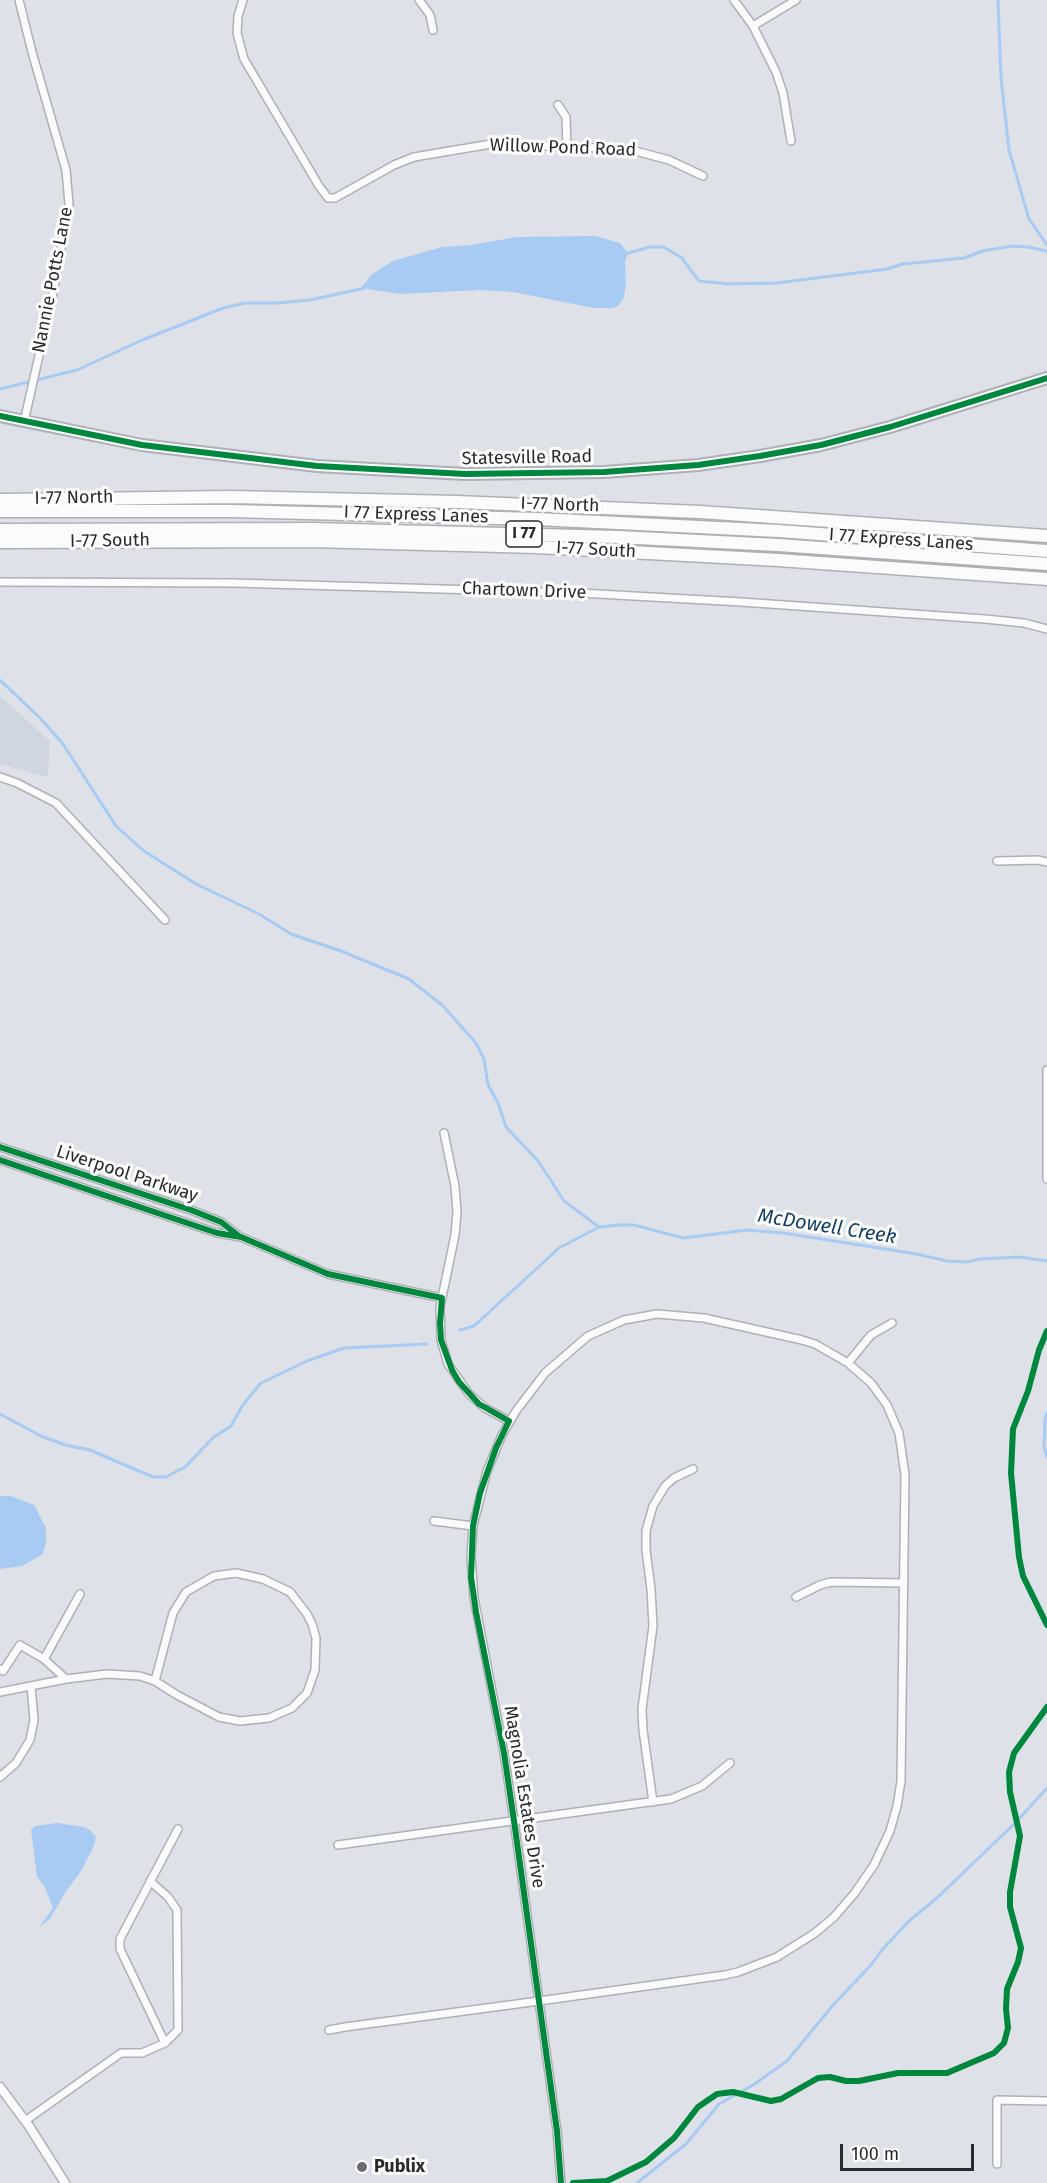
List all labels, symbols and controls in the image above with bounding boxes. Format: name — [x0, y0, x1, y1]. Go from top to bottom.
street label: Willow Pond Road — [489, 135, 637, 161]
street label: Nannie Potts Lane — [28, 205, 78, 355]
street label: Statesville Road — [462, 446, 592, 470]
street label: I-77 North — [34, 487, 114, 509]
street label: I-77 North — [520, 493, 600, 517]
street label: I 77 Express Lanes — [343, 502, 489, 528]
road number: I 77 — [506, 521, 542, 547]
street label: I 77 Express Lanes — [828, 524, 974, 556]
street label: I-77 South — [70, 530, 150, 552]
street label: I-77 South — [555, 537, 637, 563]
street label: Chartown Drive — [461, 578, 587, 604]
street label: Liverpool Parkway — [53, 1141, 201, 1207]
water label: McDowell Creek — [756, 1204, 898, 1250]
street label: Magnolia Estates Drive — [499, 1704, 549, 1890]
scale bar — [843, 2132, 976, 2170]
text: 100 m — [851, 2143, 899, 2165]
place label: Publix — [374, 2156, 425, 2178]
marker: Publix — [355, 2160, 369, 2174]

